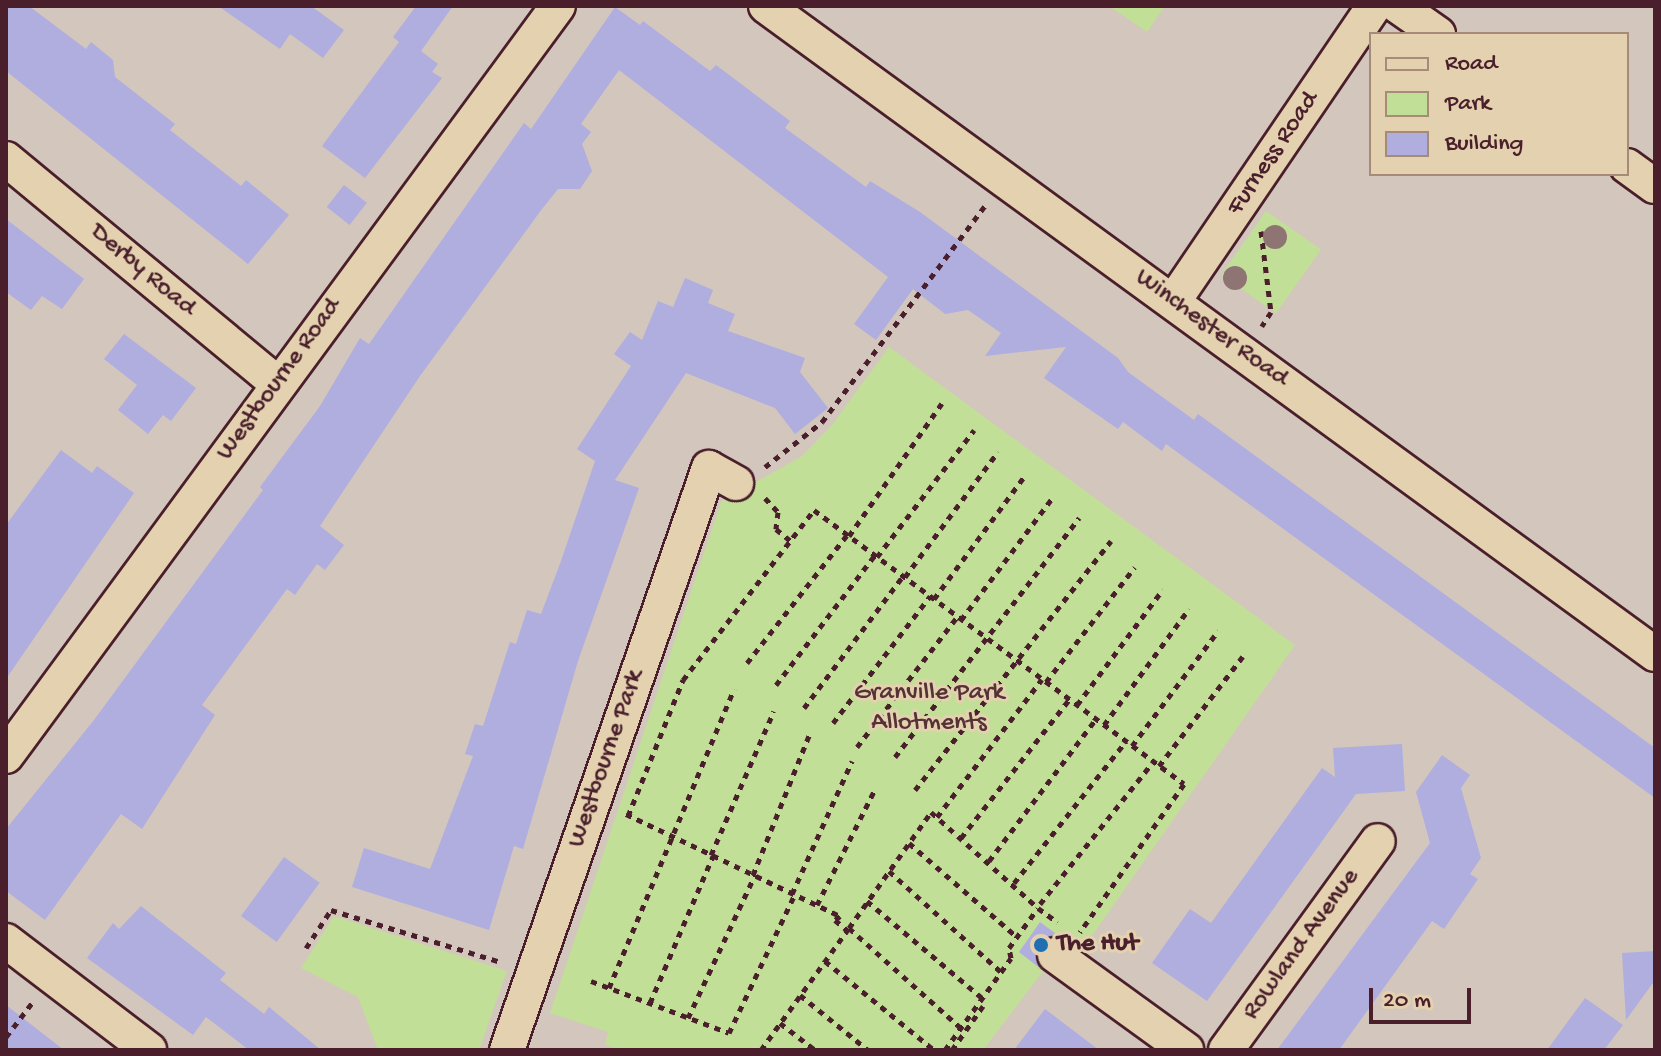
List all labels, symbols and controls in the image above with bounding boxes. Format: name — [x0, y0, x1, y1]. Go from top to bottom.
legend — [1369, 32, 1629, 176]
text: Road — [1445, 50, 1497, 79]
street label: Furness Road — [1221, 86, 1327, 222]
text: Park — [1445, 90, 1491, 119]
text: Building — [1445, 130, 1523, 159]
street label: Derby Road — [83, 218, 201, 324]
street label: Winchester Road — [1128, 263, 1294, 395]
street label: Westbourne Road — [211, 293, 349, 467]
street label: Westbourne Park — [562, 666, 652, 852]
park label: Granville Park Allotments — [854, 678, 1004, 740]
street label: Rowland Avenue — [1237, 863, 1367, 1027]
place label: The Hut — [1057, 929, 1138, 961]
marker: The Hut — [1032, 936, 1050, 954]
scale bar — [1373, 972, 1475, 1022]
text: 20 m — [1383, 987, 1431, 1016]

